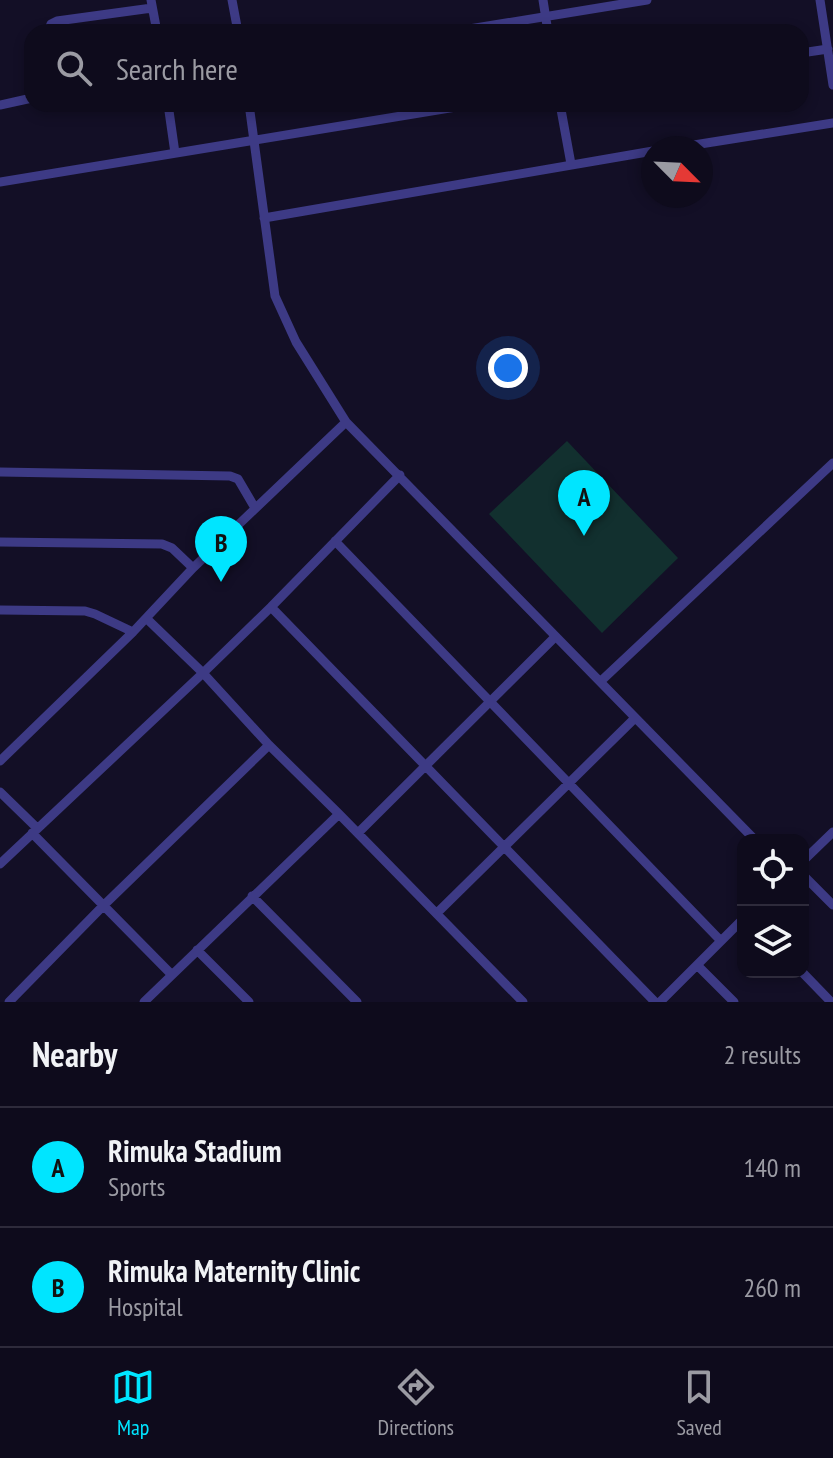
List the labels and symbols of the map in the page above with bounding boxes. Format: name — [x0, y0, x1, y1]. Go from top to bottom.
north arrow — [641, 136, 713, 208]
your location — [488, 348, 528, 388]
pin: A — [558, 470, 610, 536]
pin: B — [195, 516, 247, 582]

